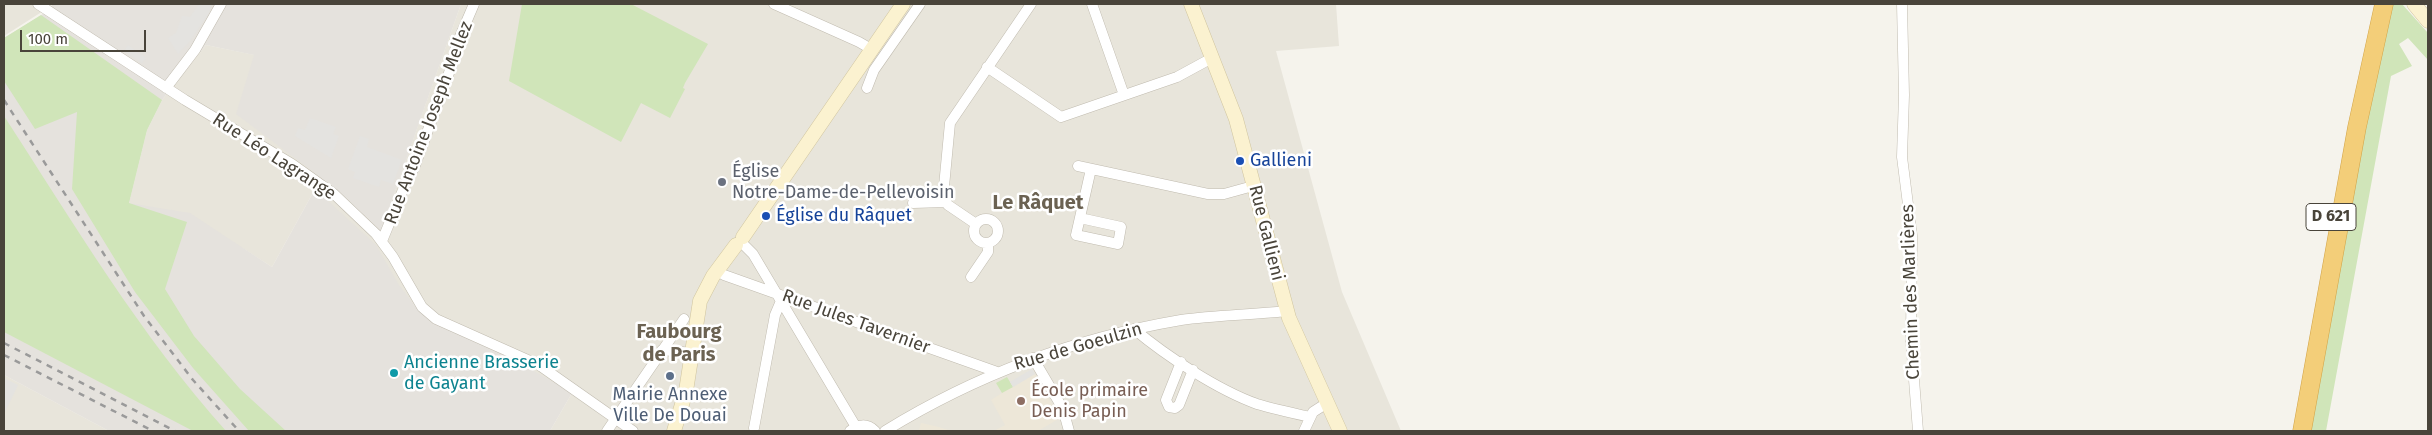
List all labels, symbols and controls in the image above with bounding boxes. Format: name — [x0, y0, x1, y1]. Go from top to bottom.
street label: Rue Antoine Joseph Mellez — [380, 18, 478, 228]
scale bar — [22, 20, 149, 52]
text: 100 m — [28, 30, 68, 48]
street label: Rue Léo Lagrange — [208, 109, 340, 205]
place label: Gallieni — [1250, 150, 1312, 172]
marker: Gallieni — [1234, 155, 1246, 167]
place label: Église Notre-Dame-de-Pellevoisin — [732, 161, 955, 203]
marker: Église Notre-Dame-de-Pellevoisin — [716, 176, 728, 188]
street label: Rue Gallieni — [1244, 183, 1288, 283]
district label: Le Râquet — [993, 191, 1083, 215]
road number: D 621 — [2306, 203, 2356, 230]
street label: Chemin des Marlières — [1897, 204, 1925, 380]
place label: Église du Râquet — [776, 205, 912, 227]
marker: Église du Râquet — [760, 210, 772, 222]
street label: Rue Jules Tavernier — [779, 285, 933, 359]
street label: Rue de Goeulzin — [1011, 318, 1145, 376]
district label: Faubourg de Paris — [637, 320, 721, 367]
place label: Ancienne Brasserie de Gayant — [404, 352, 559, 394]
marker: Ancienne Brasserie de Gayant — [388, 367, 400, 379]
marker: Mairie Annexe Ville De Douai — [664, 370, 676, 382]
place label: École primaire Denis Papin — [1031, 380, 1148, 422]
place label: Mairie Annexe Ville De Douai — [613, 384, 727, 426]
marker: École primaire Denis Papin — [1015, 395, 1027, 407]

